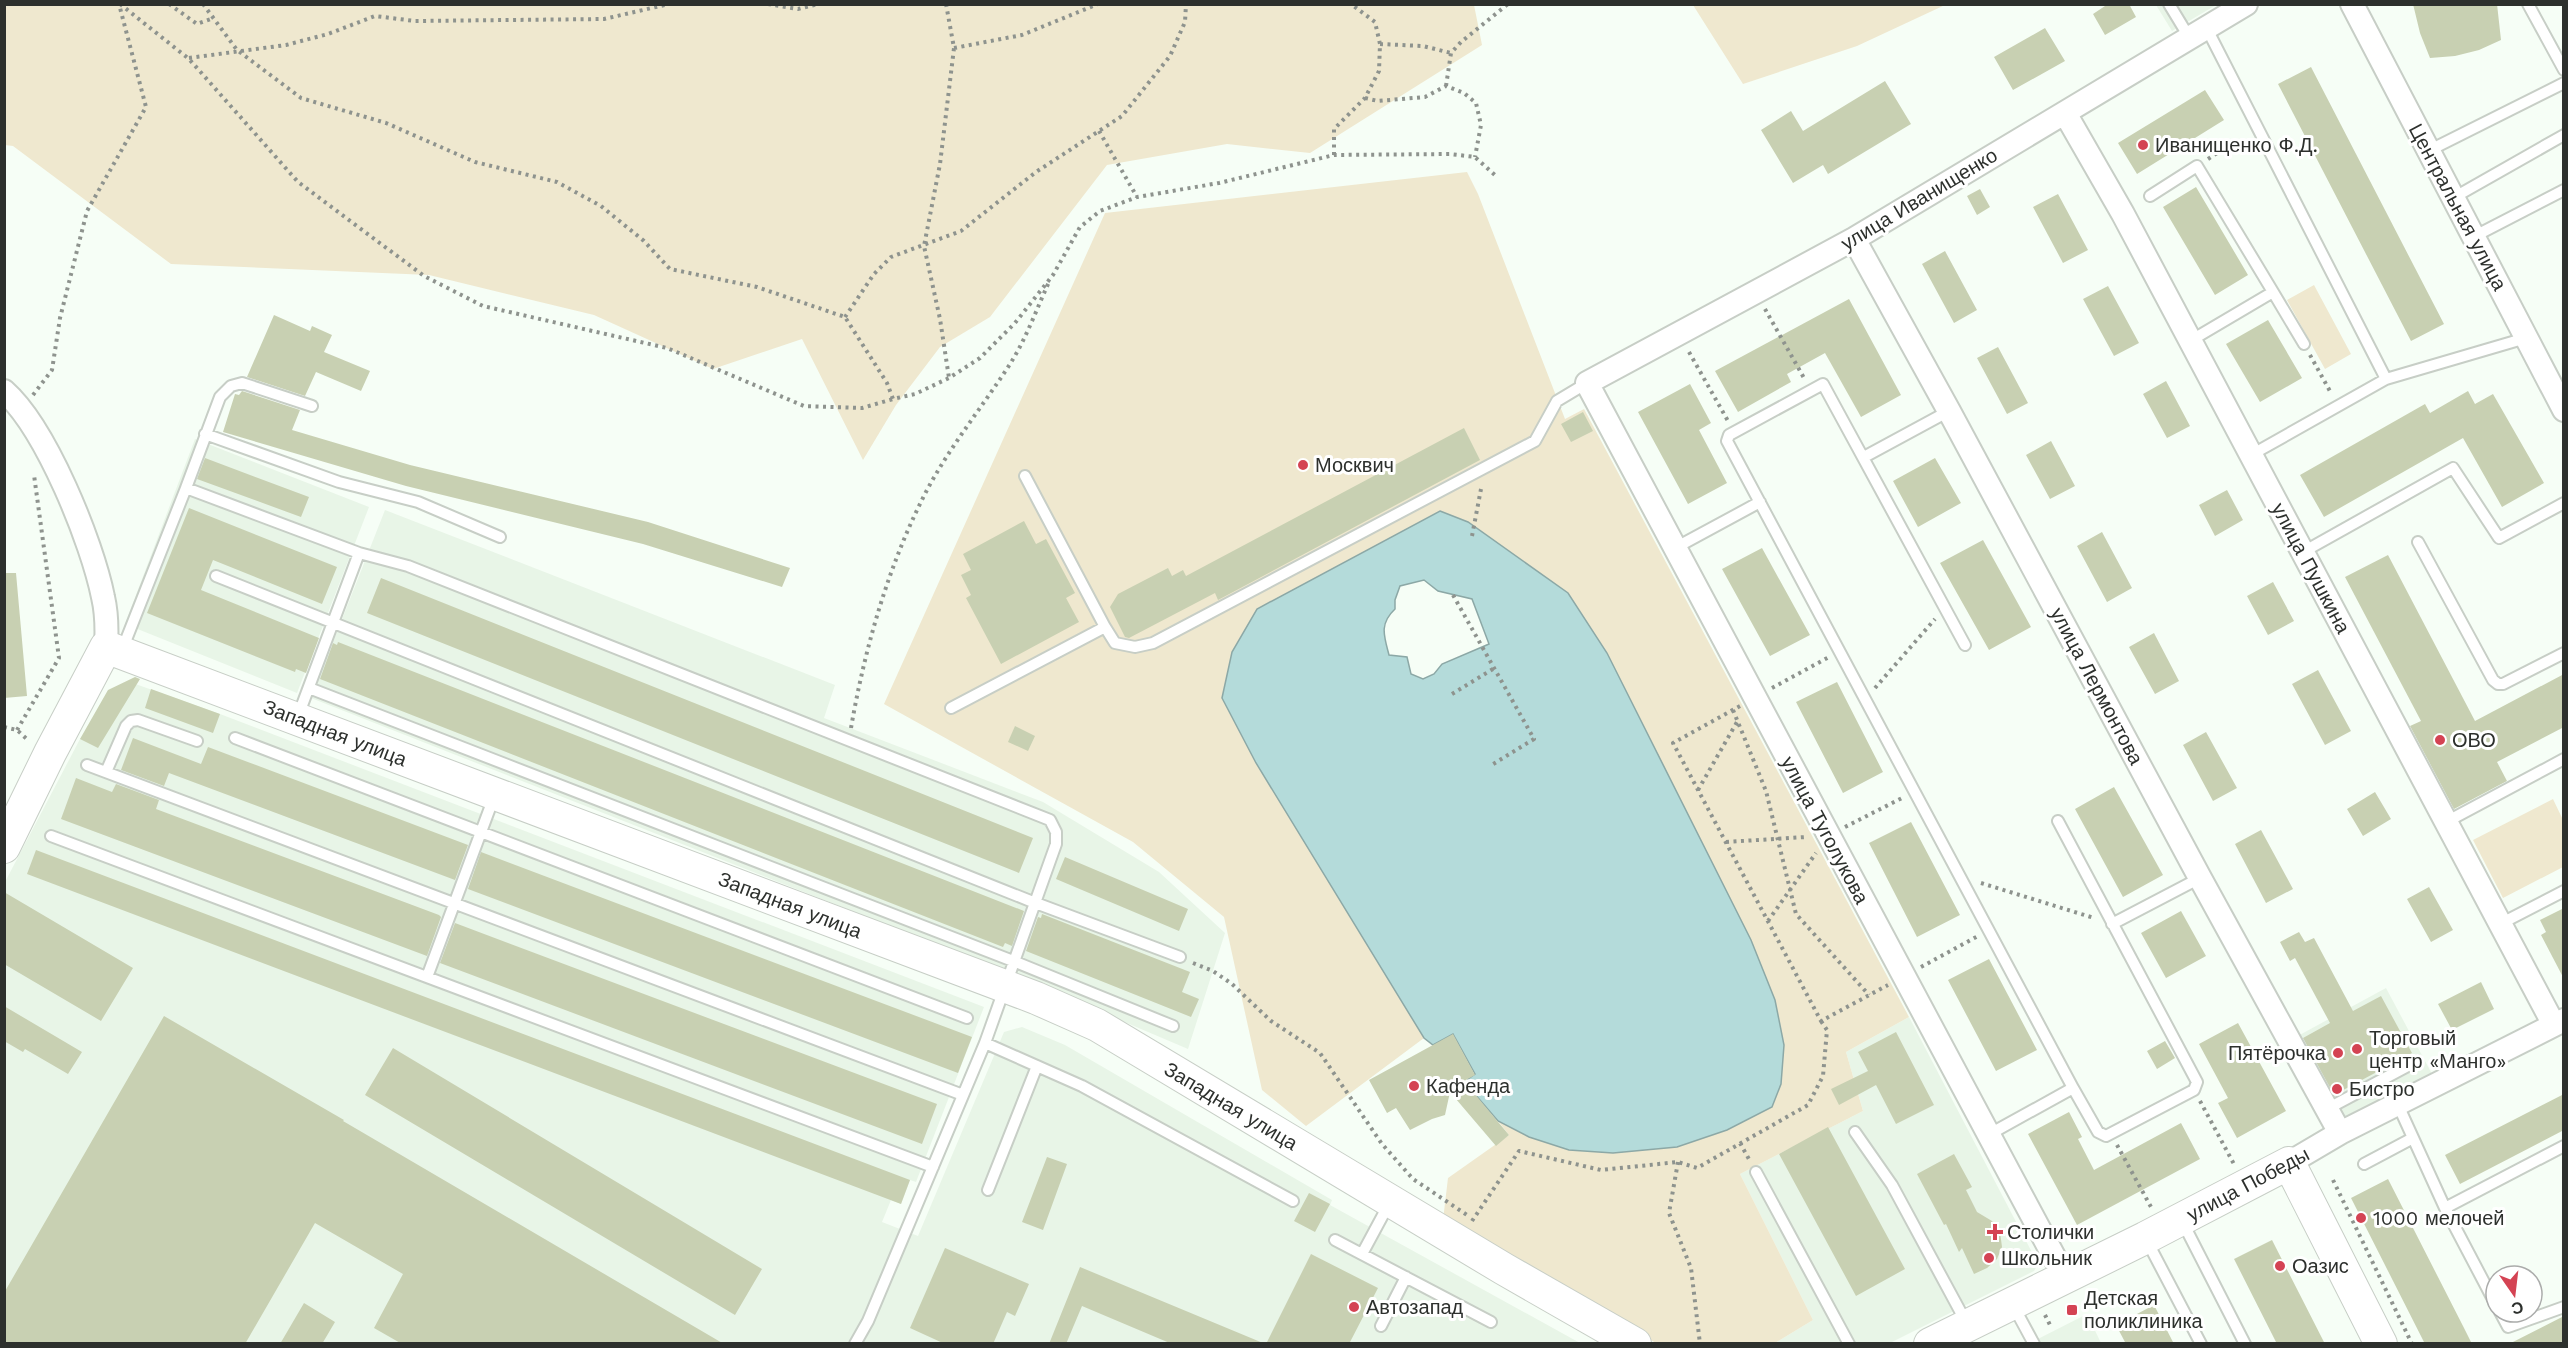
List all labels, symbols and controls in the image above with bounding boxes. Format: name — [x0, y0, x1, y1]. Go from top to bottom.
street label: Центральная улица — [2404, 120, 2512, 295]
place label: Иванищенко Ф.Д. — [2155, 133, 2318, 157]
marker: Иванищенко Ф.Д. — [2136, 138, 2150, 152]
street label: улица Иванищенко — [1836, 143, 2002, 255]
place label: Москвич — [1315, 453, 1394, 477]
marker: Москвич — [1296, 458, 1310, 472]
street label: улица Пушкина — [2267, 499, 2356, 638]
street label: улица Лермонтова — [2045, 603, 2149, 770]
street label: Западная улица — [260, 695, 411, 772]
place label: ОВО — [2452, 728, 2496, 752]
marker: ОВО — [2433, 733, 2447, 747]
street label: улица Туголукова — [1776, 752, 1874, 909]
street label: Западная улица — [715, 867, 866, 944]
place label: Торговый центр «Манго» — [2369, 1026, 2506, 1073]
place label: Пятёрочка — [2228, 1041, 2327, 1065]
marker: Торговый центр «Манго» — [2350, 1042, 2364, 1056]
marker: Пятёрочка — [2331, 1046, 2345, 1060]
street label: Западная улица — [1160, 1057, 1303, 1156]
place label: Кафенда — [1426, 1074, 1511, 1098]
place label: Бистро — [2349, 1077, 2415, 1101]
marker: Кафенда — [1407, 1079, 1421, 1093]
marker: Бистро — [2330, 1082, 2344, 1096]
street label: улица Победы — [2183, 1142, 2313, 1226]
place label: 1000 мелочей — [2373, 1206, 2504, 1230]
marker: 1000 мелочей — [2354, 1211, 2368, 1225]
place label: Столички — [2007, 1220, 2094, 1244]
marker: Столички — [1988, 1225, 2002, 1239]
place label: Школьник — [2001, 1246, 2092, 1270]
marker: Школьник — [1982, 1251, 1996, 1265]
place label: Оазис — [2292, 1254, 2349, 1278]
marker: Оазис — [2273, 1259, 2287, 1273]
north arrow — [2484, 1264, 2544, 1324]
place label: Детская поликлиника — [2084, 1286, 2204, 1333]
place label: Автозапад — [1366, 1295, 1464, 1319]
text: С — [2509, 1297, 2525, 1319]
marker: Автозапад — [1347, 1300, 1361, 1314]
marker: Детская поликлиника — [2065, 1303, 2079, 1317]

